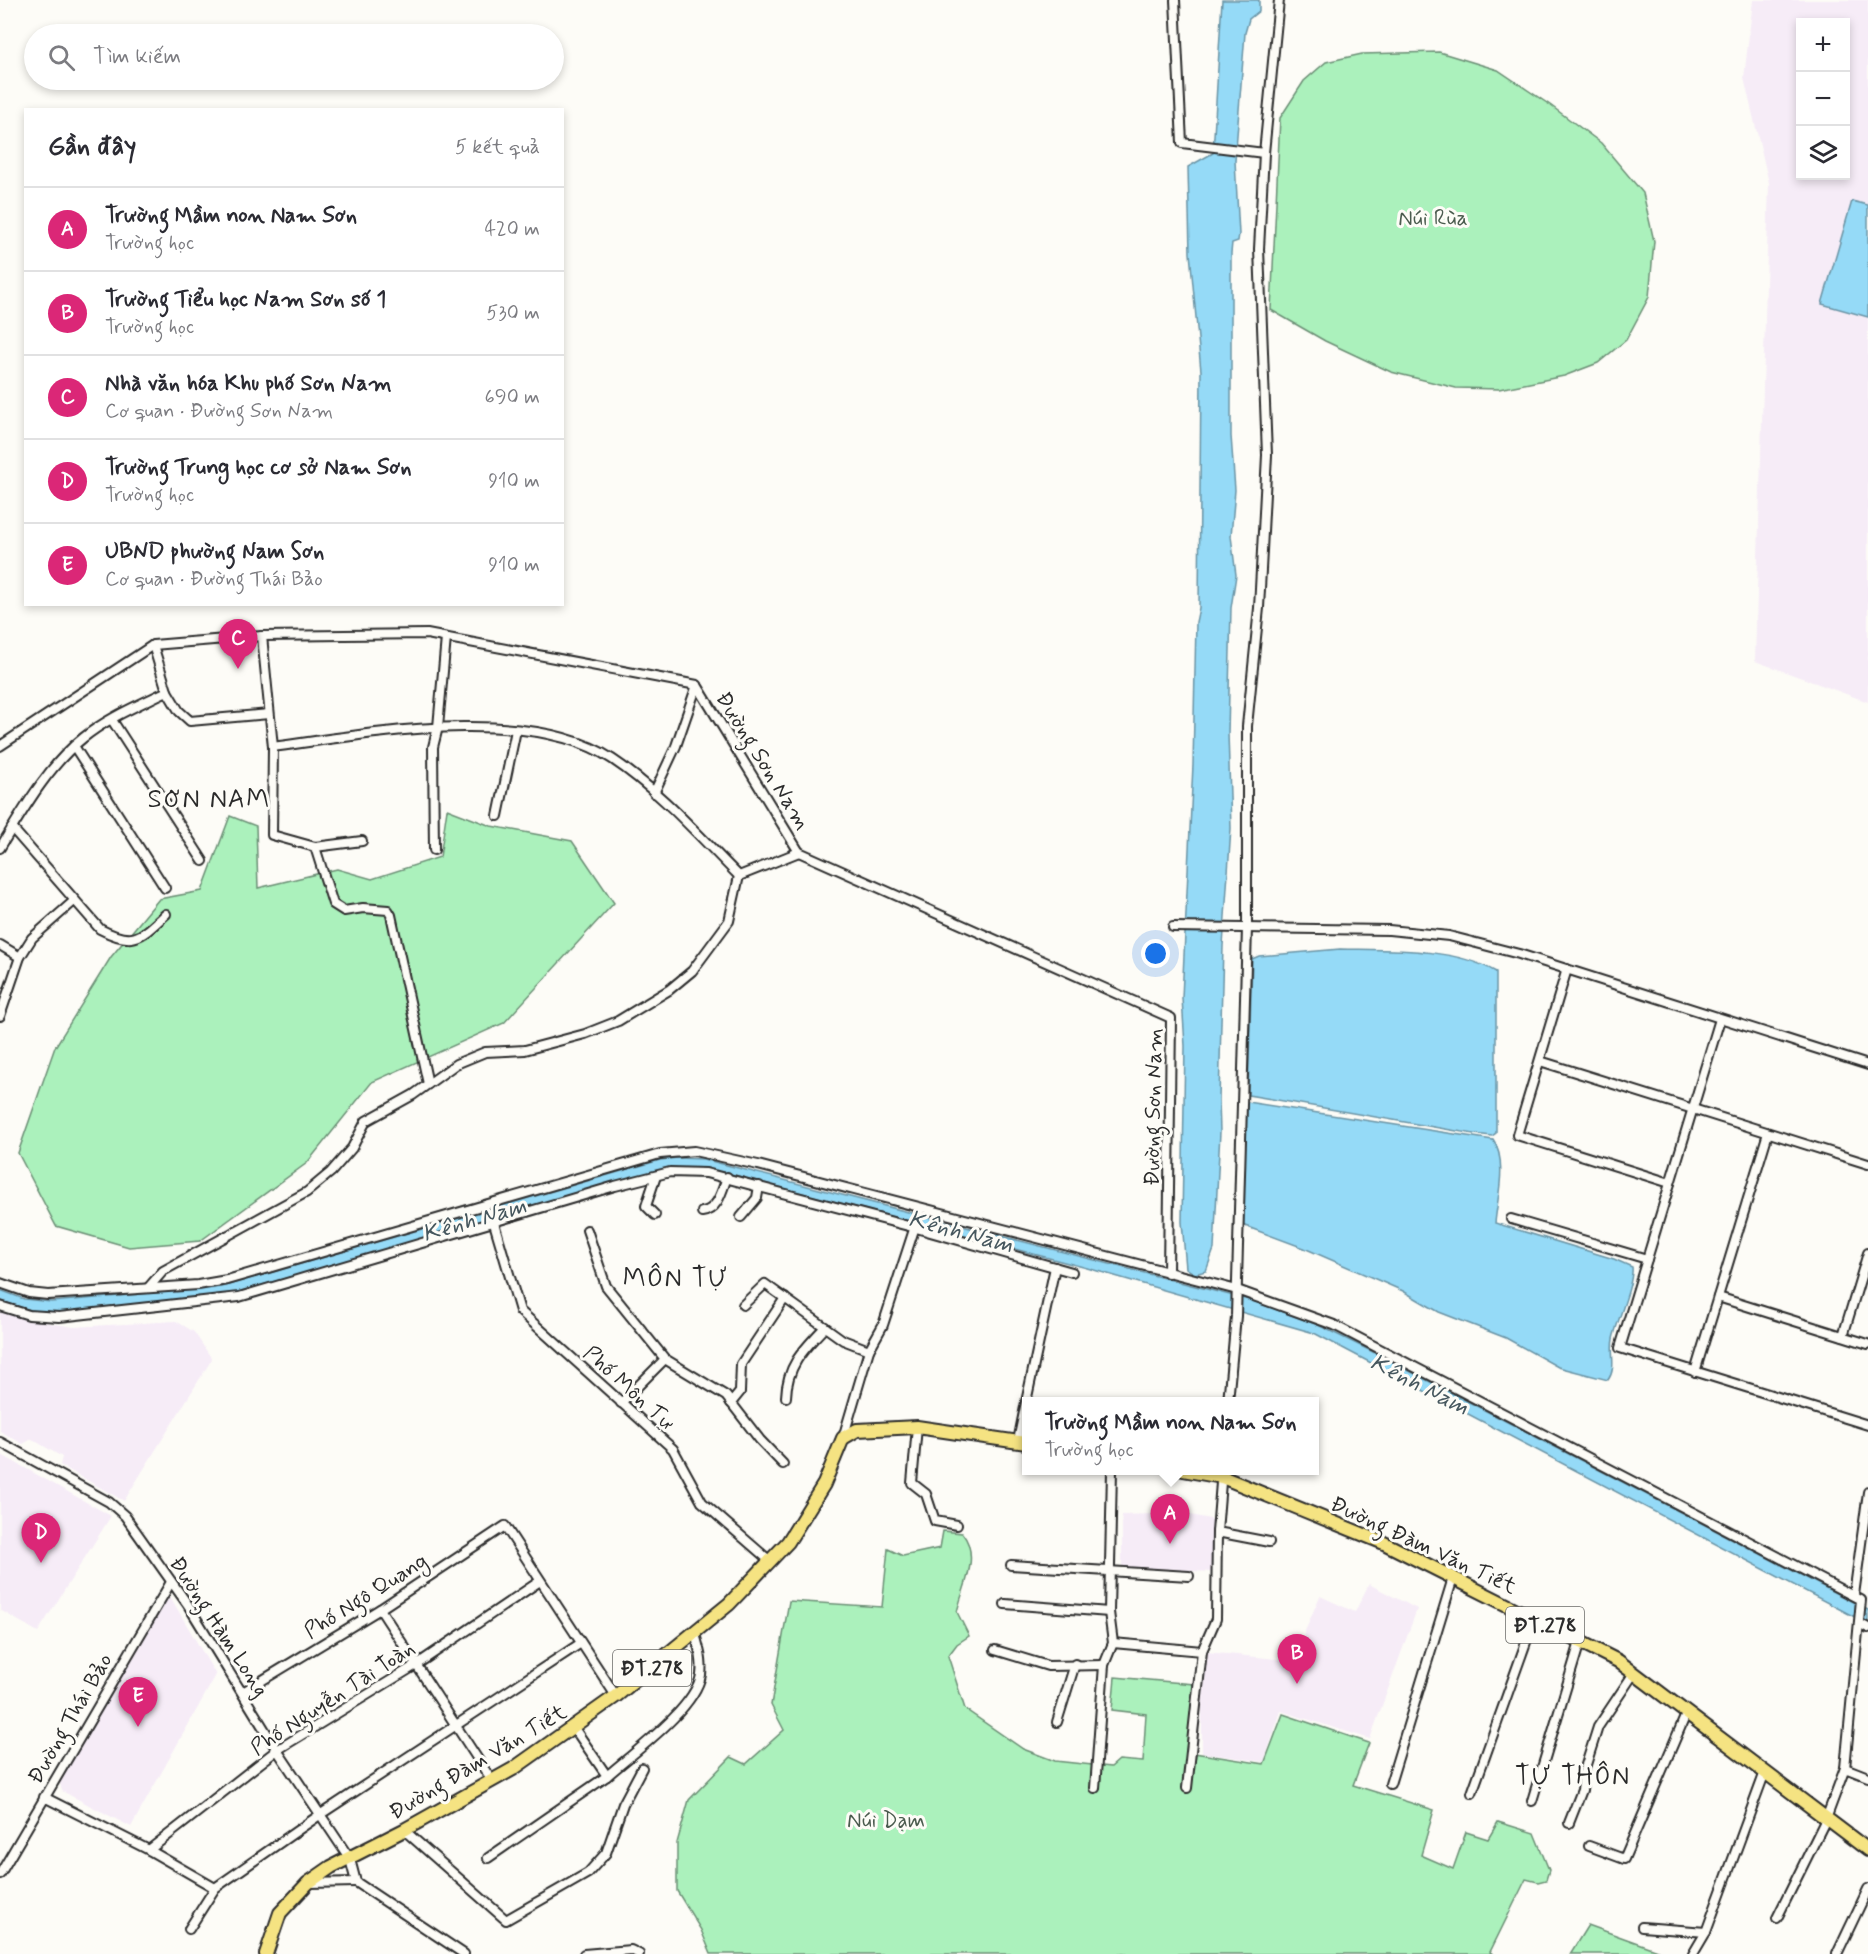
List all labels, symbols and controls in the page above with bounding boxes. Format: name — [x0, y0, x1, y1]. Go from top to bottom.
map controls — [1796, 18, 1850, 180]
button: + — [1796, 18, 1850, 72]
search box — [24, 24, 564, 90]
icon: search — [45, 41, 78, 74]
text: Tìm kiếm — [93, 43, 181, 71]
button: − — [1796, 72, 1850, 126]
button: layers — [1796, 126, 1850, 180]
text: Gần đây — [48, 130, 136, 164]
text: 5 kết quả — [455, 134, 540, 161]
text: Trường Mầm non Nam Sơn — [105, 202, 357, 230]
park label: Núi Rùa — [1398, 205, 1468, 233]
text: A — [61, 216, 74, 243]
text: 420 m — [484, 216, 540, 243]
text: Trường học — [105, 230, 194, 257]
text: Trường Tiểu học Nam Sơn số 1 — [105, 286, 386, 314]
text: B — [61, 300, 74, 327]
text: 530 m — [486, 300, 540, 327]
text: Trường học — [105, 314, 194, 341]
text: Nhà văn hóa Khu phố Sơn Nam — [105, 370, 392, 398]
text: C — [60, 384, 75, 411]
text: 690 m — [485, 384, 540, 411]
text: Cơ quan · Đường Sơn Nam — [105, 398, 333, 425]
text: Trường Trung học cơ sở Nam Sơn — [105, 454, 412, 482]
text: D — [61, 468, 74, 495]
text: 910 m — [488, 468, 540, 495]
text: Trường học — [105, 482, 194, 509]
text: UBND phường Nam Sơn — [105, 538, 324, 566]
text: E — [62, 552, 73, 579]
text: 910 m — [488, 552, 540, 579]
text: Cơ quan · Đường Thái Bảo — [105, 566, 323, 593]
pin: C — [218, 620, 258, 669]
street label: Đường Sơn Nam — [706, 687, 816, 837]
district label: SƠN NAM — [147, 783, 271, 817]
your location — [1141, 939, 1170, 968]
street label: Đường Sơn Nam — [1139, 1028, 1172, 1186]
water label: Kênh Nam — [419, 1191, 530, 1250]
water label: Kênh Nam — [905, 1204, 1016, 1261]
district label: MÔN TỰ — [623, 1262, 729, 1296]
street label: Phố Môn Tự — [577, 1340, 681, 1437]
water label: Kênh Nam — [1365, 1347, 1474, 1423]
popup — [1022, 1397, 1319, 1475]
text: Trường Mầm non Nam Sơn — [1044, 1409, 1297, 1437]
text: Trường học — [1044, 1437, 1134, 1464]
street label: Đường Đàm Văn Tiết — [1324, 1490, 1521, 1604]
pin: A — [1150, 1494, 1190, 1544]
pin: D — [22, 1514, 60, 1563]
street label: Phố Ngô Quang — [299, 1548, 435, 1648]
street label: Đường Hàm Long — [160, 1551, 274, 1704]
road number: ĐT.278 — [1506, 1607, 1584, 1643]
pin: B — [1278, 1634, 1316, 1684]
street label: Phố Nguyễn Tài Toàn — [246, 1635, 422, 1765]
street label: Đường Thái Bảo — [22, 1649, 122, 1791]
road number: ĐT.278 — [613, 1650, 691, 1686]
pin: E — [118, 1678, 158, 1727]
street label: Đường Đàm Văn Tiết — [384, 1699, 573, 1829]
district label: TỰ THÔN — [1515, 1760, 1631, 1794]
park label: Núi Dạm — [847, 1807, 925, 1835]

